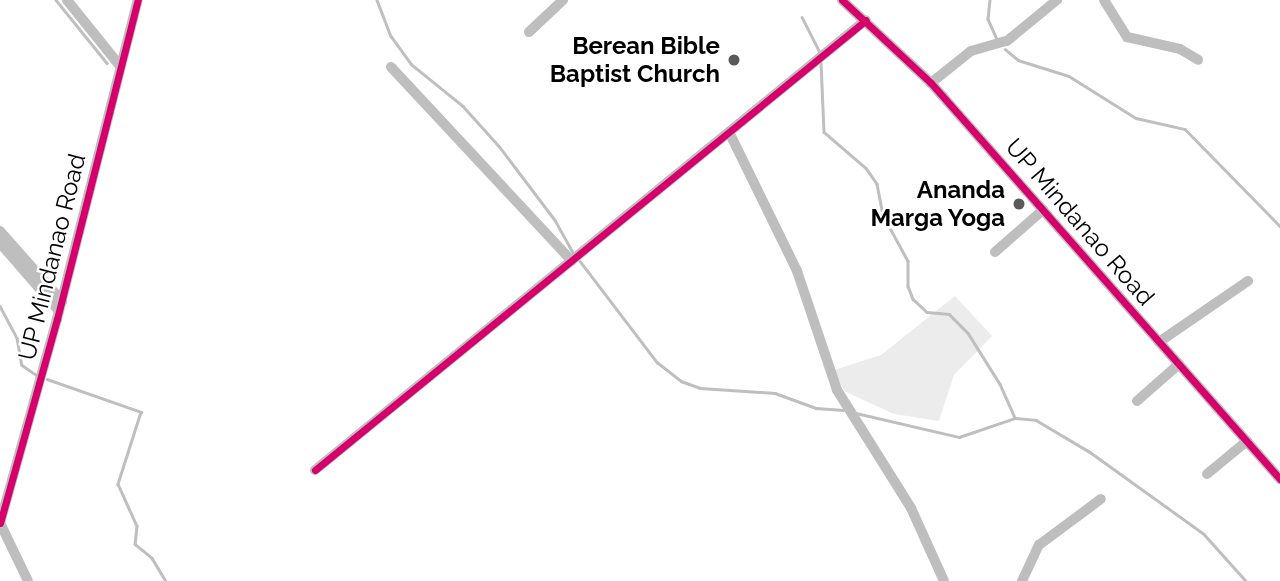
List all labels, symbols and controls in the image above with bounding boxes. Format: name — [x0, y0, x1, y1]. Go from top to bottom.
place label: Berean Bible Baptist Church — [550, 32, 720, 88]
marker: Berean Bible Baptist Church — [726, 52, 742, 68]
street label: UP Mindanao Road — [999, 132, 1161, 312]
street label: UP Mindanao Road — [12, 150, 92, 364]
place label: Ananda Marga Yoga — [870, 176, 1005, 232]
marker: Ananda Marga Yoga — [1011, 196, 1027, 212]

